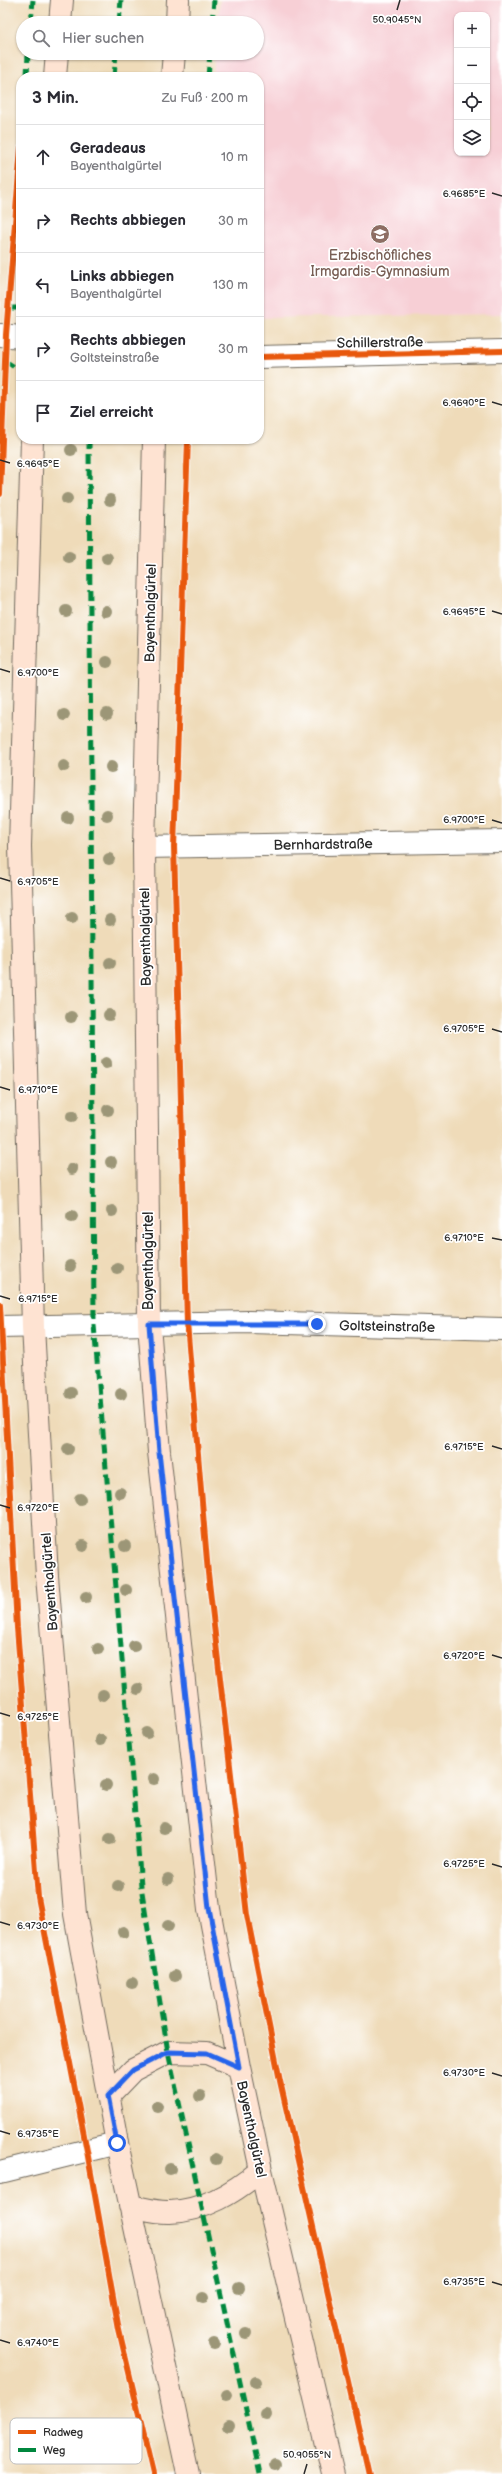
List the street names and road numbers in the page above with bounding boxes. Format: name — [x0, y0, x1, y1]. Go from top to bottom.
street label: Schillerstraße — [337, 333, 423, 352]
street label: Bayenthalgürtel — [141, 564, 160, 662]
street label: Bernhardstraße — [273, 835, 373, 854]
street label: Bayenthalgürtel — [136, 888, 155, 986]
street label: Bayenthalgürtel — [140, 1212, 157, 1310]
street label: Goltsteinstraße — [339, 1317, 435, 1336]
street label: Bayenthalgürtel — [38, 1532, 61, 1632]
street label: Bayenthalgürtel — [233, 2079, 270, 2179]

